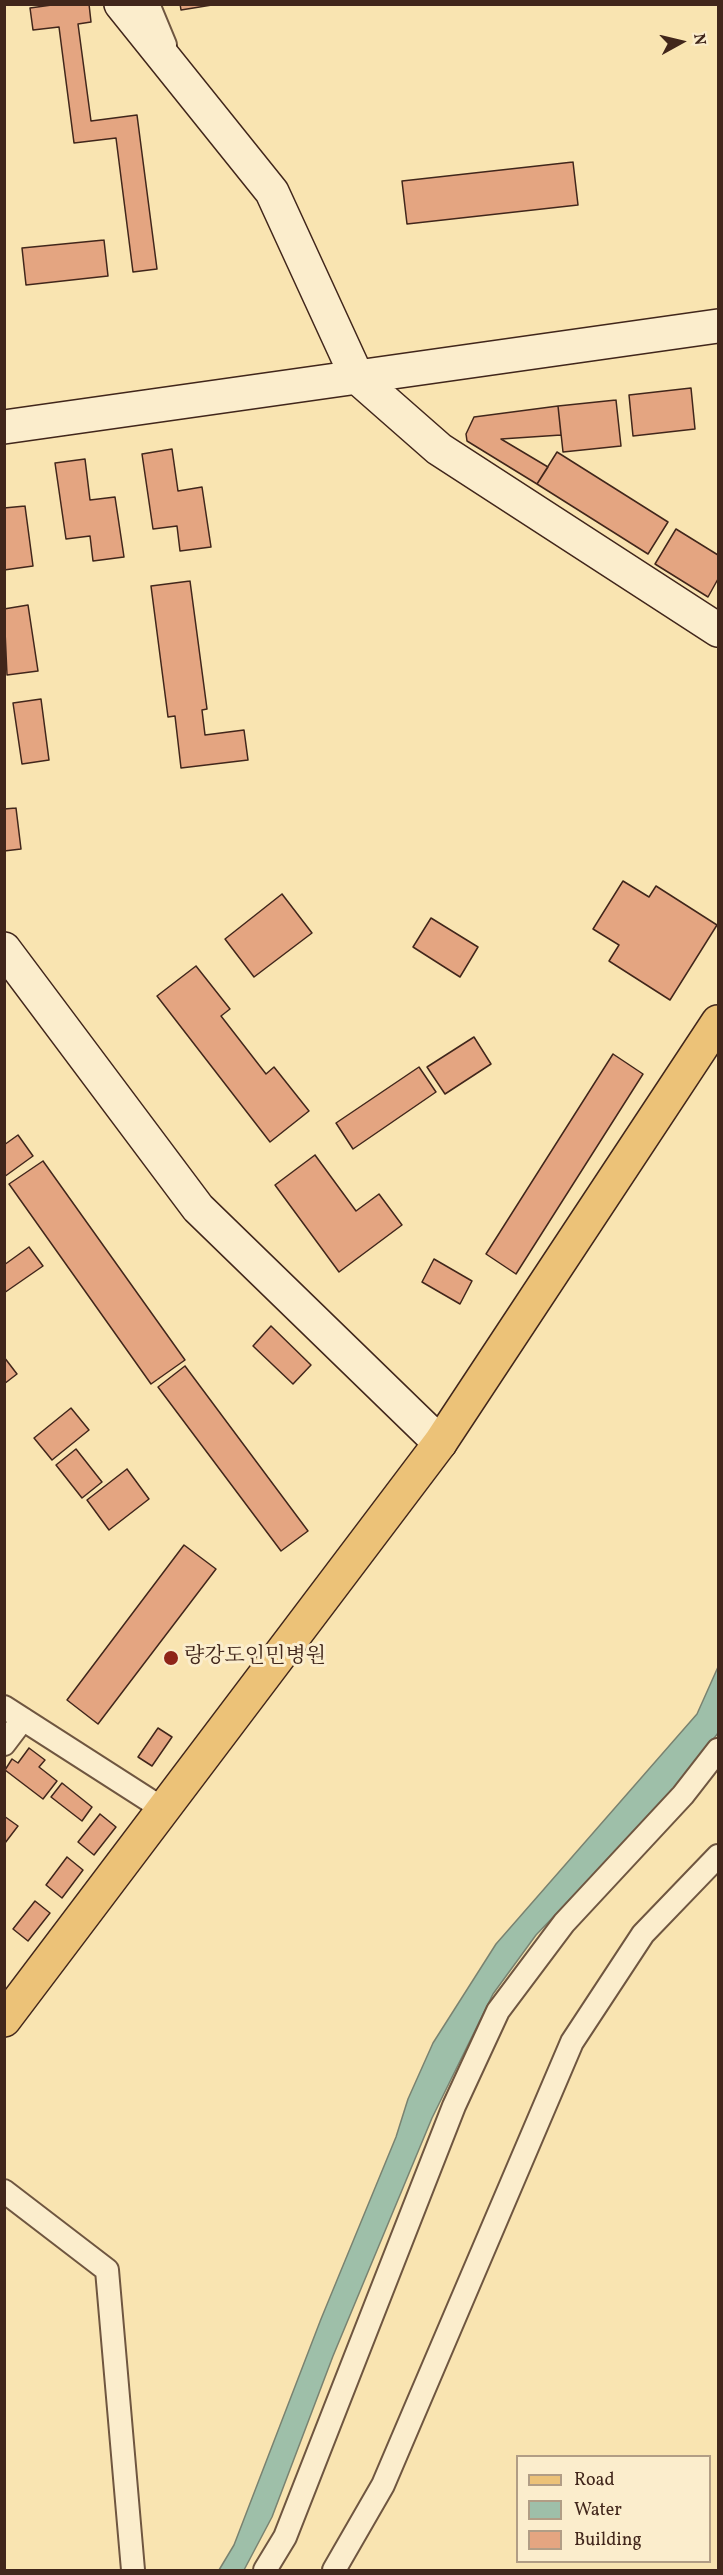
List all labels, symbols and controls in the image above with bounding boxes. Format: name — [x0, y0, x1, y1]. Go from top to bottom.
north arrow — [651, 12, 711, 72]
text: N — [687, 32, 711, 47]
place label: 량강도인민병원 — [184, 1645, 326, 1671]
marker: 량강도인민병원 — [162, 1649, 180, 1667]
legend — [516, 2455, 711, 2563]
text: Road — [574, 2468, 615, 2493]
text: Water — [574, 2498, 622, 2523]
text: Building — [574, 2528, 642, 2553]

